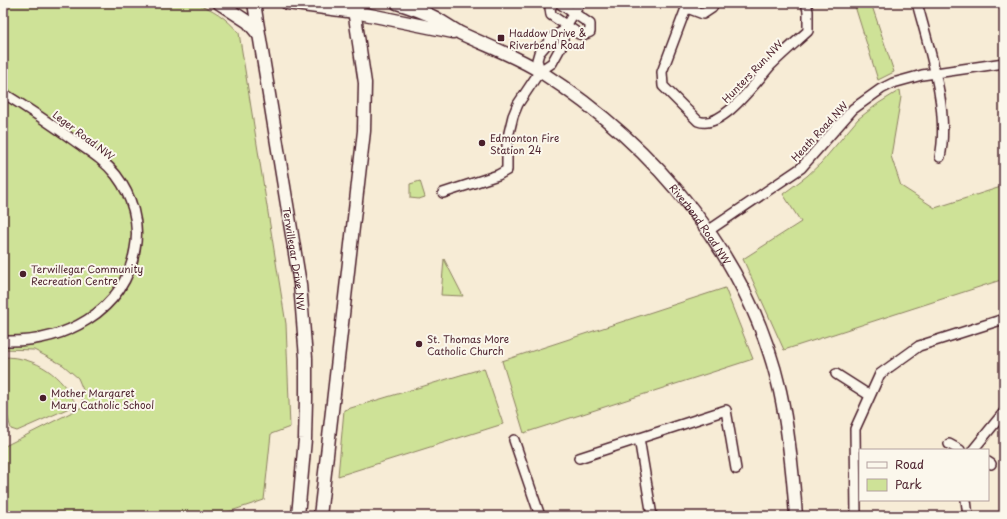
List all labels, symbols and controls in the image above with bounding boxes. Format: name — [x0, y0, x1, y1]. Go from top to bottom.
place label: Haddow Drive & Riverbend Road — [509, 25, 587, 52]
marker: Haddow Drive & Riverbend Road — [496, 33, 506, 43]
street label: Hunters Run NW — [718, 36, 786, 106]
street label: Heath Road NW — [787, 97, 851, 164]
street label: Leger Road NW — [50, 107, 118, 163]
place label: Edmonton Fire Station 24 — [490, 130, 559, 157]
marker: Edmonton Fire Station 24 — [477, 138, 487, 148]
street label: Riverbend Road NW — [666, 180, 736, 268]
street label: Terwillegar Drive NW — [280, 206, 310, 312]
place label: Terwillegar Community Recreation Centre — [31, 261, 143, 288]
marker: Terwillegar Community Recreation Centre — [18, 269, 28, 279]
place label: St. Thomas More Catholic Church — [427, 331, 509, 358]
marker: St. Thomas More Catholic Church — [414, 339, 424, 349]
place label: Mother Margaret Mary Catholic School — [51, 385, 154, 412]
marker: Mother Margaret Mary Catholic School — [38, 393, 48, 403]
legend — [859, 449, 989, 501]
text: Road — [895, 455, 924, 473]
text: Park — [895, 475, 922, 493]

